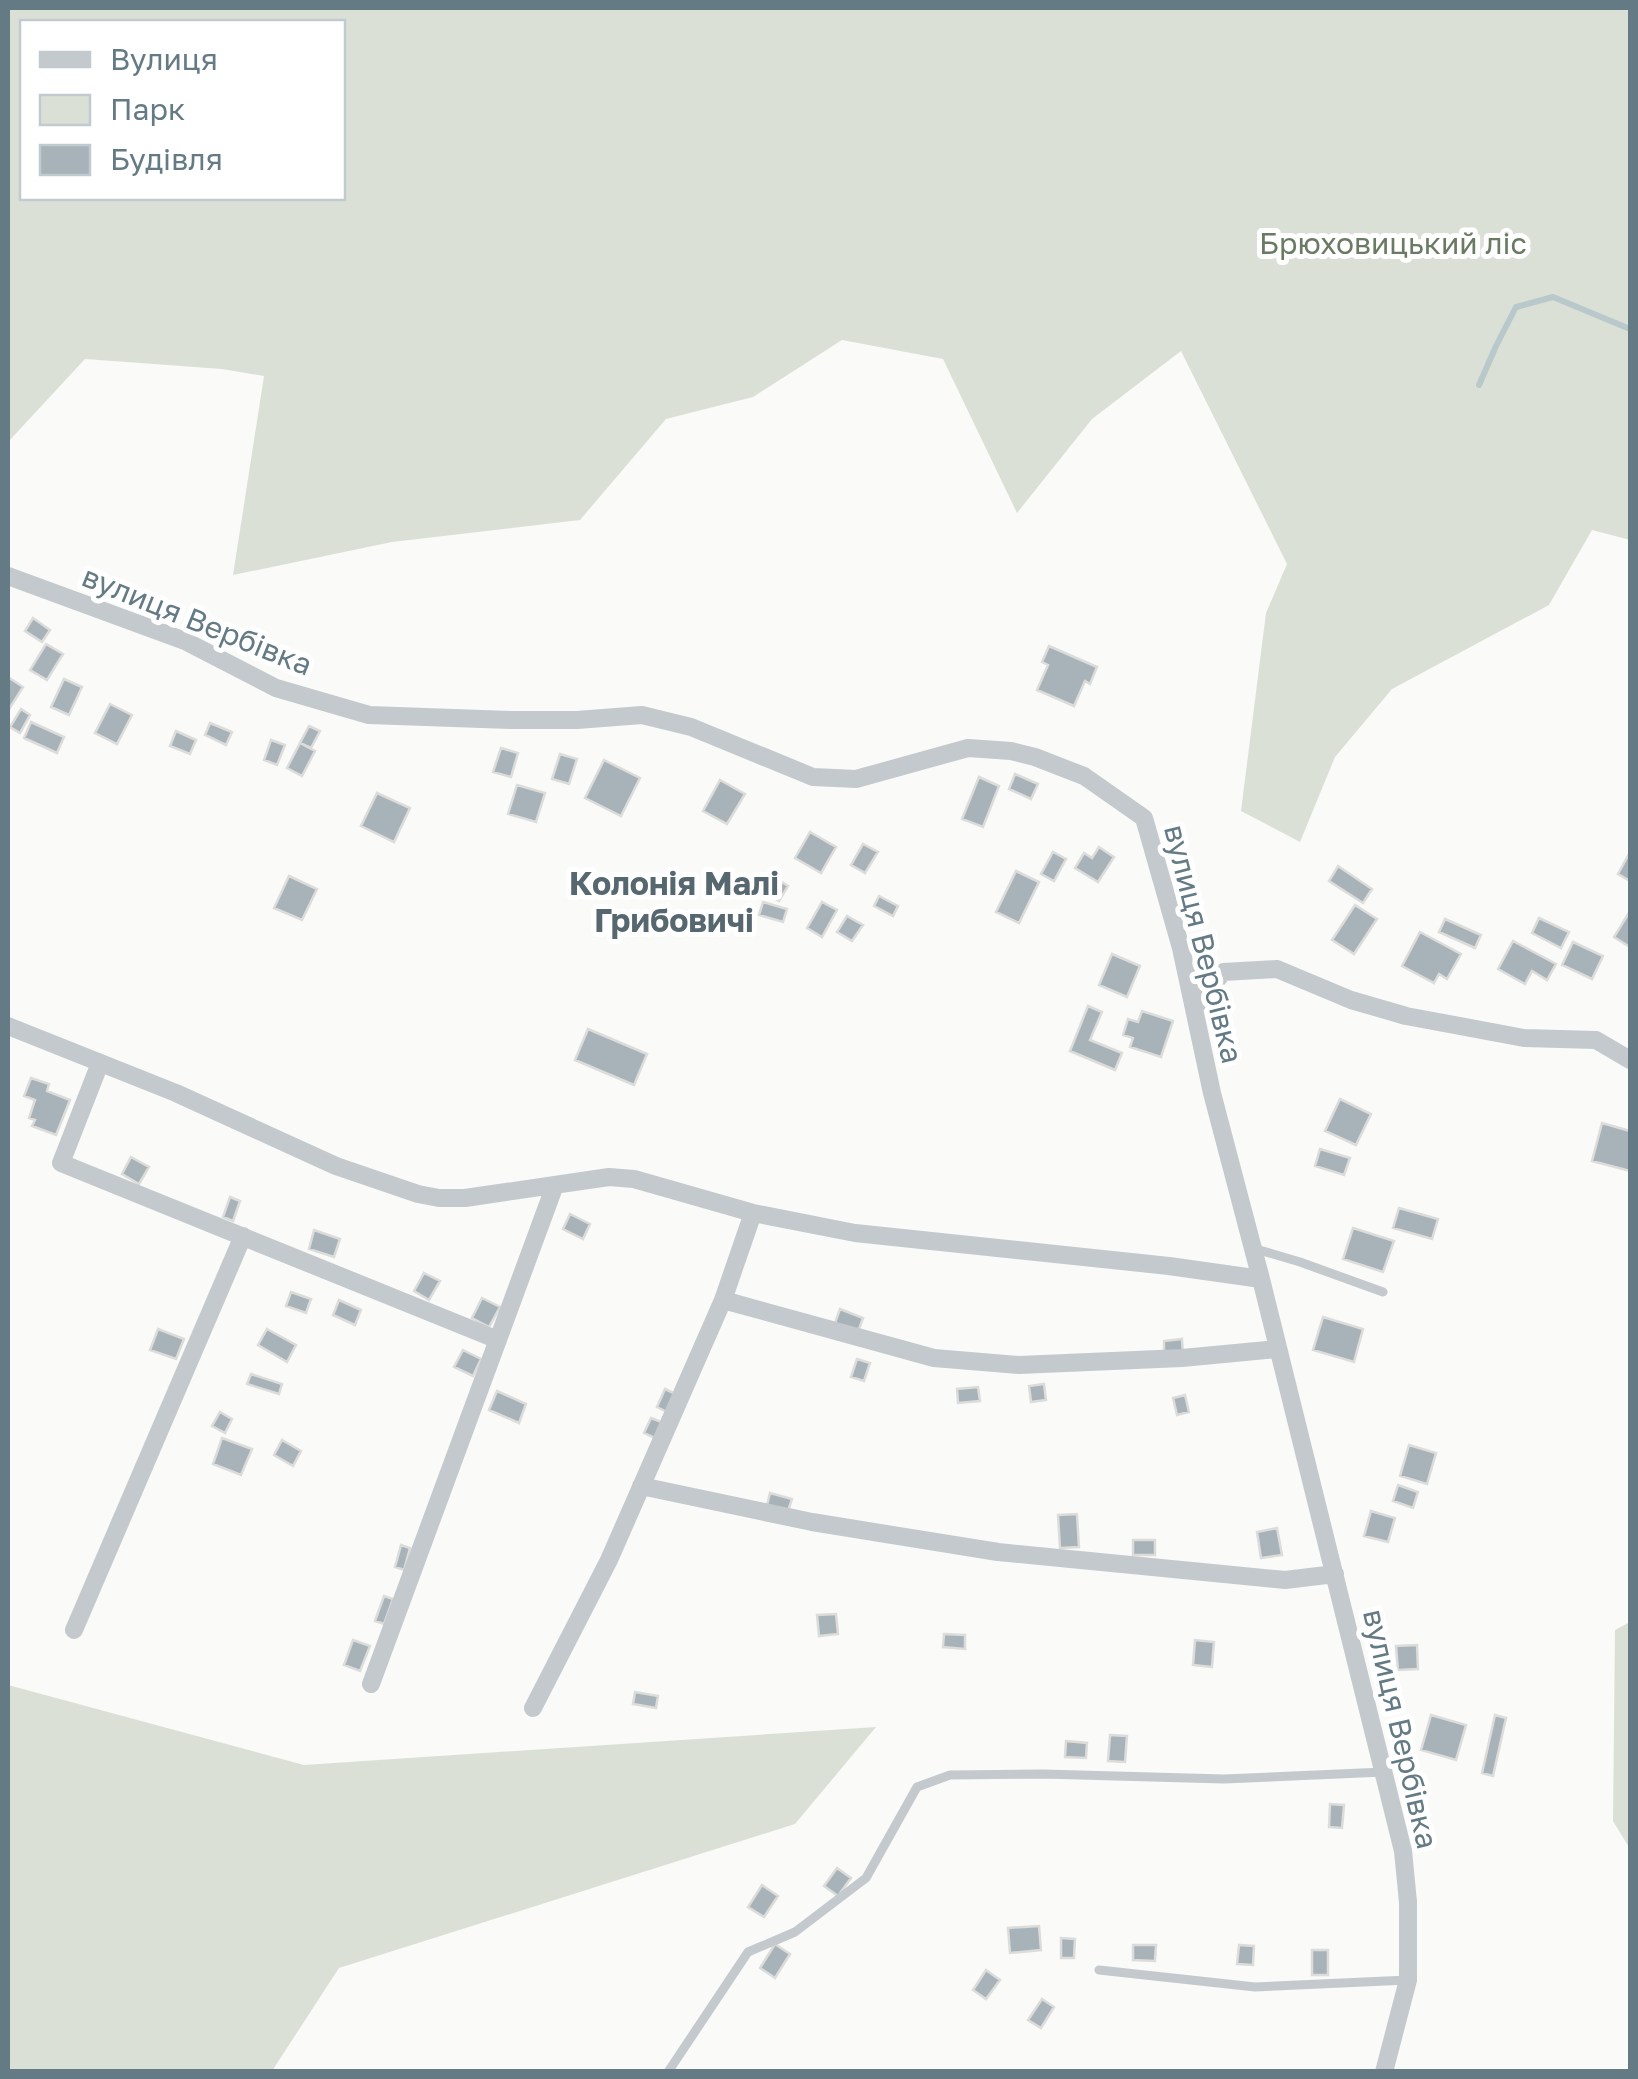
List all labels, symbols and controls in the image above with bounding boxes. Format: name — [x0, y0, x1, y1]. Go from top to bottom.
legend — [20, 20, 345, 200]
text: Вулиця — [110, 41, 218, 77]
text: Парк — [110, 91, 185, 127]
text: Будівля — [110, 141, 223, 177]
park label: Брюховицький ліс — [1259, 225, 1527, 261]
street label: вулиця Вербівка — [77, 558, 318, 683]
street label: вулиця Вербівка — [1157, 821, 1251, 1067]
district label: Колонія Малі Грибовичі — [569, 864, 779, 939]
street label: вулиця Вербівка — [1356, 1606, 1446, 1852]

